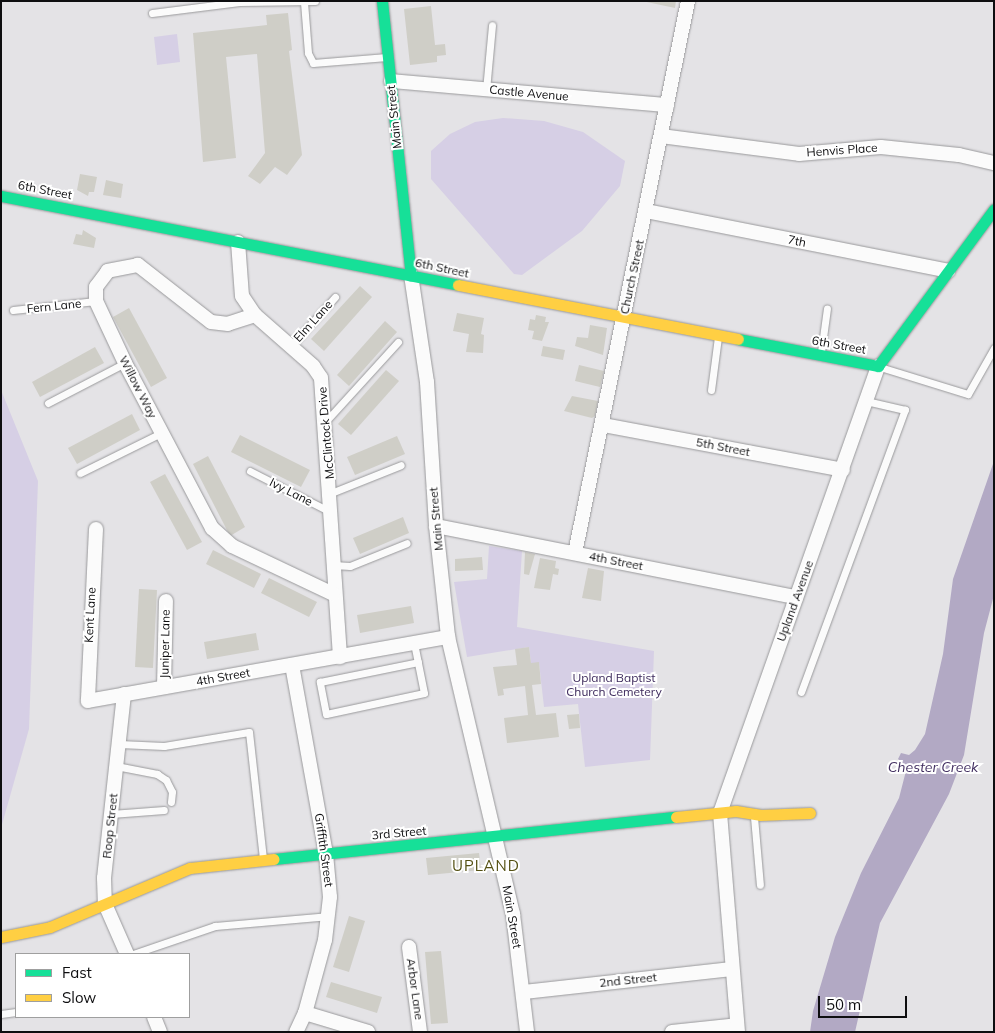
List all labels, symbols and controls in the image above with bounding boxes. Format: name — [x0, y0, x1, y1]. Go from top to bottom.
street label: Castle Avenue — [489, 82, 569, 104]
street label: Main Street — [384, 85, 404, 149]
street label: Henvis Place — [806, 140, 878, 160]
street label: 6th Street — [17, 178, 73, 202]
street label: 7th — [787, 232, 807, 250]
street label: Church Street — [617, 238, 647, 316]
street label: 6th Street — [414, 255, 470, 281]
street label: Fern Lane — [26, 296, 82, 316]
street label: Elm Lane — [291, 297, 335, 345]
street label: 6th Street — [811, 333, 867, 357]
street label: Willow Way — [116, 353, 160, 421]
street label: McClintock Drive — [315, 386, 337, 480]
street label: 5th Street — [695, 435, 751, 459]
street label: Ivy Lane — [267, 475, 315, 509]
street label: Main Street — [426, 487, 446, 551]
street label: 4th Street — [588, 549, 644, 573]
street label: Upland Avenue — [774, 559, 816, 643]
street label: Kent Lane — [81, 587, 99, 643]
street label: Juniper Lane — [157, 609, 173, 679]
street label: 4th Street — [195, 665, 251, 689]
park label: Upland Baptist Church Cemetery — [566, 671, 662, 699]
water label: Chester Creek — [888, 759, 978, 775]
street label: Roop Street — [99, 793, 121, 859]
street label: Griffith Street — [312, 812, 336, 888]
street label: 3rd Street — [371, 823, 427, 843]
district label: UPLAND — [451, 857, 521, 875]
street label: Main Street — [499, 884, 525, 950]
legend — [15, 953, 190, 1018]
street label: Arbor Lane — [404, 957, 426, 1021]
text: Fast — [62, 963, 92, 982]
street label: 2nd Street — [599, 970, 657, 990]
scale bar — [820, 986, 909, 1018]
text: Slow — [62, 988, 96, 1007]
text: 50 m — [826, 995, 861, 1014]

